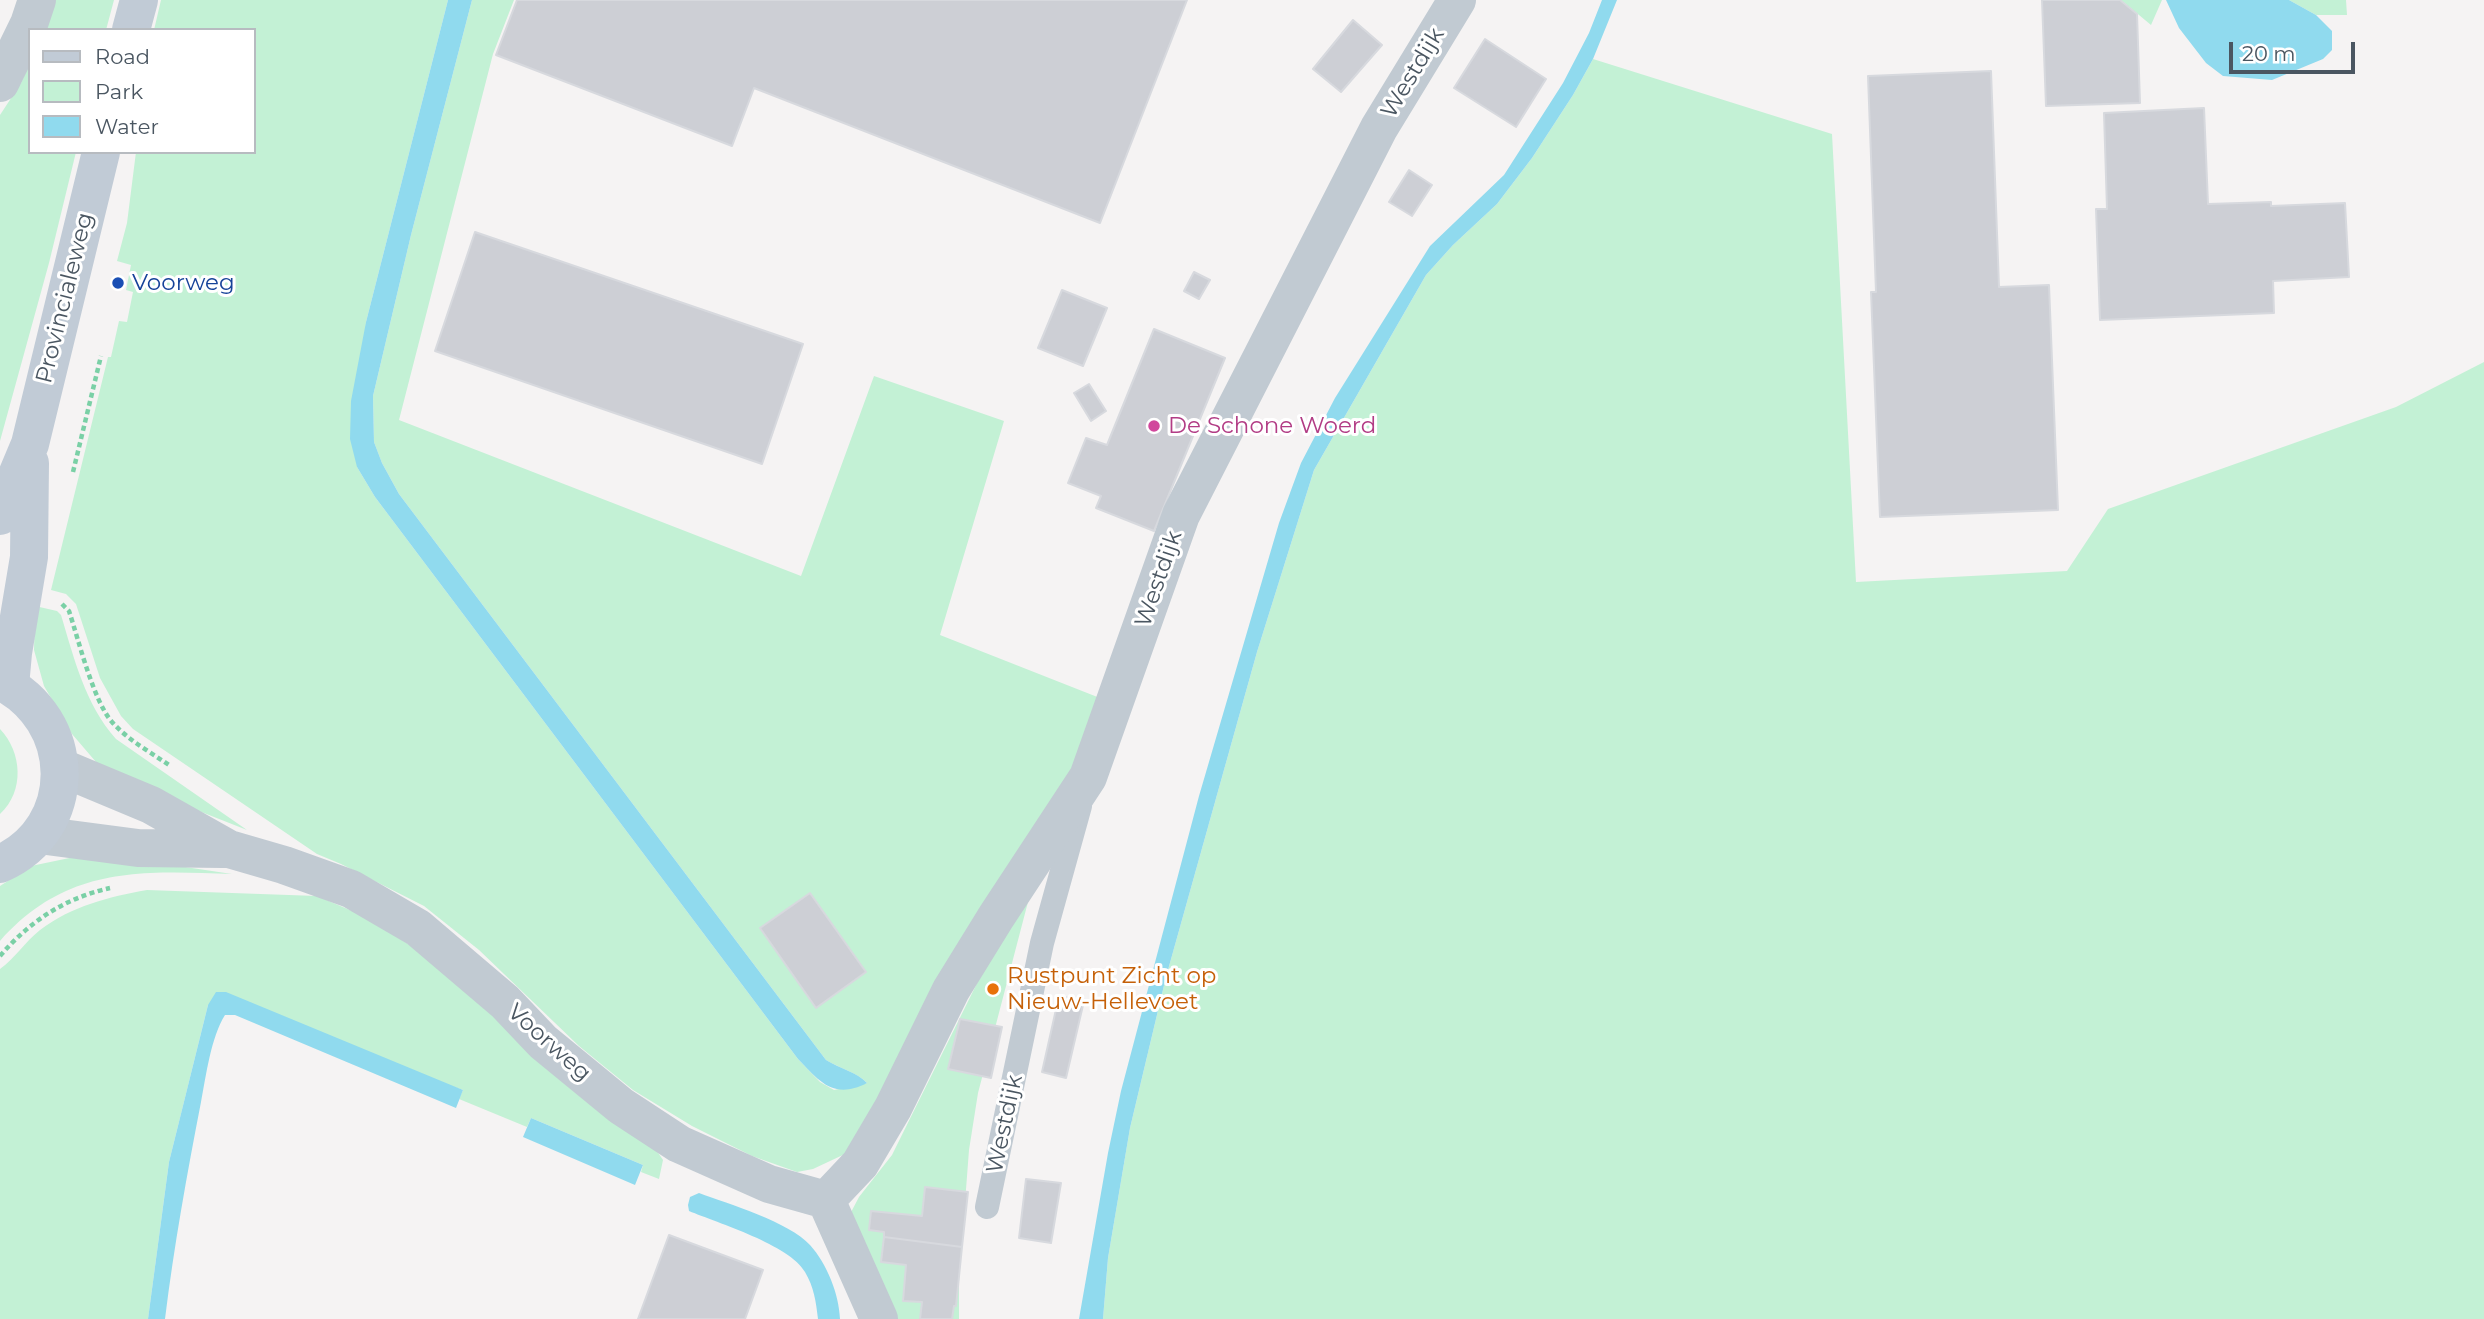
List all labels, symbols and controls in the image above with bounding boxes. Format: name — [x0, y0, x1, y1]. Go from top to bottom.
street label: Westdijk — [1375, 23, 1451, 123]
legend — [28, 28, 256, 154]
scale bar — [2232, 28, 2358, 72]
text: 20 m — [2242, 41, 2296, 66]
text: Road — [95, 44, 150, 69]
text: Park — [95, 79, 143, 104]
text: Water — [95, 114, 159, 139]
street label: Provincialeweg — [30, 210, 100, 386]
place label: Voorweg — [132, 269, 235, 297]
marker: Voorweg — [110, 275, 126, 291]
place label: De Schone Woerd — [1168, 412, 1376, 440]
marker: De Schone Woerd — [1146, 418, 1162, 434]
street label: Westdijk — [1130, 527, 1188, 631]
place label: Rustpunt Zicht op Nieuw-Hellevoet — [1007, 962, 1216, 1016]
marker: Rustpunt Zicht op Nieuw-Hellevoet — [985, 981, 1001, 997]
street label: Voorweg — [502, 998, 596, 1088]
street label: Westdijk — [981, 1072, 1029, 1176]

